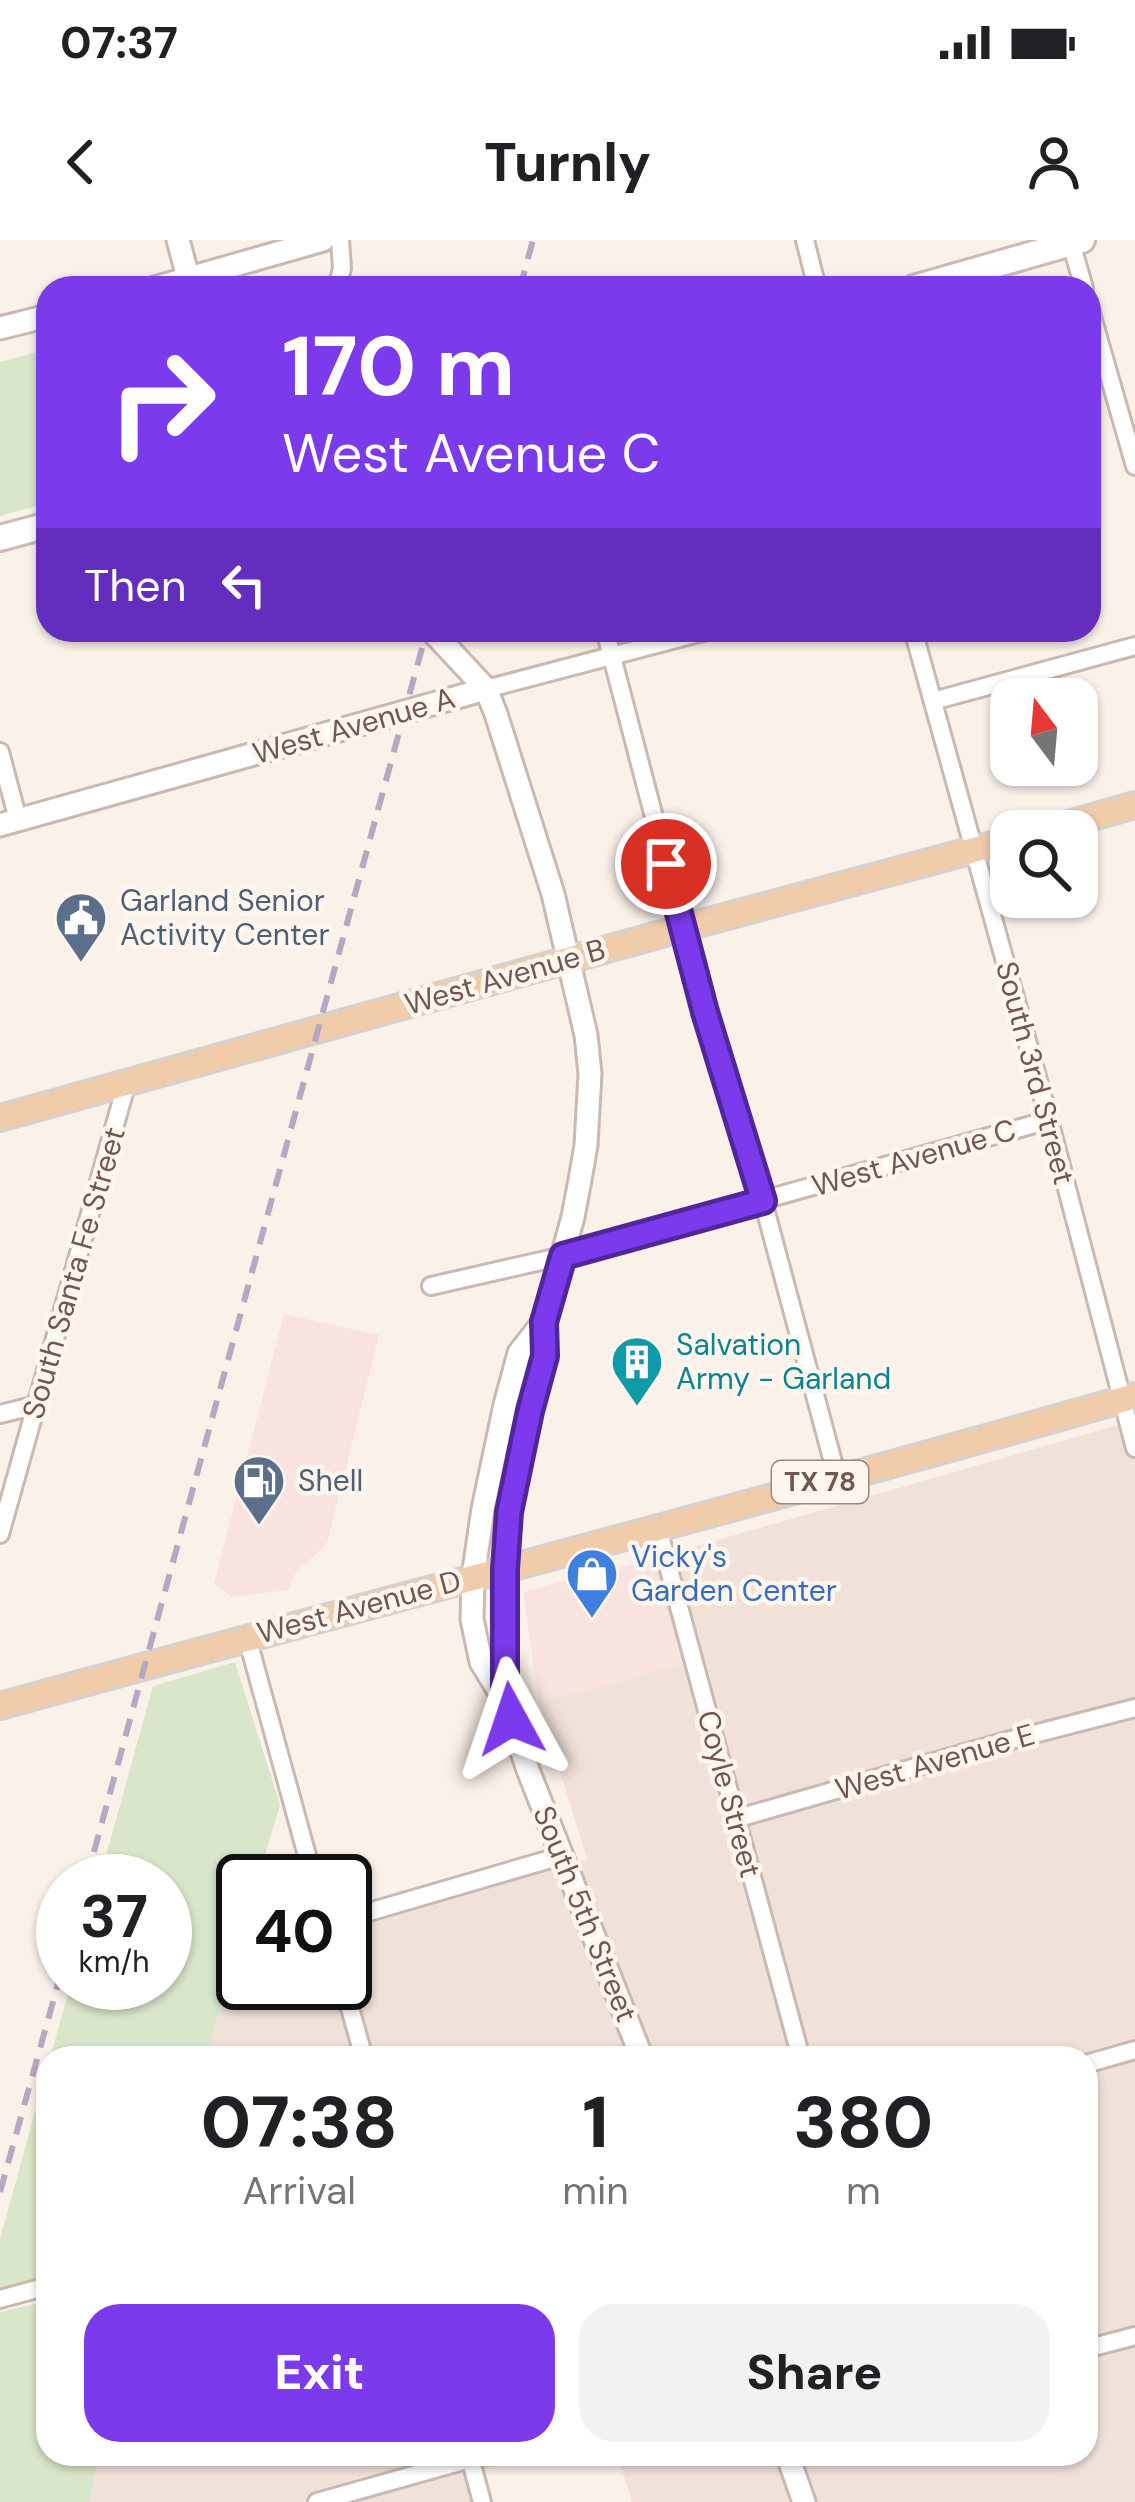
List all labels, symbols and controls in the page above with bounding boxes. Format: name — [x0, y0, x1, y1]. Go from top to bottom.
text: 07:37 — [60, 13, 178, 72]
text: Turnly — [484, 127, 651, 198]
icon: back — [48, 129, 114, 195]
icon: person — [1021, 129, 1087, 195]
text: 170 m — [282, 312, 515, 421]
icon: right — [84, 324, 240, 480]
text: West Avenue C — [282, 418, 660, 489]
icon: left — [211, 552, 277, 618]
text: Then — [84, 556, 187, 615]
street label: West Avenue A — [248, 678, 460, 773]
north arrow — [990, 678, 1098, 786]
map controls — [990, 678, 1098, 918]
button: search — [990, 810, 1098, 918]
pin — [615, 813, 717, 915]
icon: arrive — [633, 831, 699, 897]
place label: Garland Senior Activity Center — [120, 881, 330, 954]
public building icon: Garland Senior Activity Center — [53, 890, 109, 964]
street label: West Avenue B — [400, 929, 610, 1024]
street label: South 3rd Street — [987, 957, 1084, 1189]
street label: West Avenue C — [807, 1110, 1020, 1205]
street label: South Santa Fe Street — [13, 1122, 134, 1423]
place label: Salvation Army - Garland — [676, 1325, 891, 1398]
building icon: Salvation Army - Garland — [609, 1334, 665, 1408]
fuel station icon: Shell — [231, 1453, 287, 1527]
place label: Shell — [298, 1461, 363, 1500]
road number: TX 78 — [772, 1461, 868, 1503]
place label: Vicky's Garden Center — [631, 1537, 837, 1610]
shop icon: Vicky's Garden Center — [564, 1546, 620, 1620]
street label: West Avenue D — [253, 1561, 465, 1652]
position arrow — [448, 1656, 574, 1782]
street label: Coyle Street — [688, 1706, 771, 1882]
street label: West Avenue E — [831, 1714, 1039, 1809]
street label: South 5th Street — [524, 1800, 647, 2028]
speed limit sign: 40 — [216, 1854, 372, 2010]
text: 37 — [80, 1877, 148, 1956]
text: km/h — [79, 1942, 149, 1981]
text: 07:38 — [201, 2076, 398, 2169]
text: 1 — [582, 2076, 609, 2169]
text: 380 — [793, 2076, 933, 2169]
text: Arrival — [242, 2165, 356, 2216]
text: min — [562, 2165, 629, 2216]
text: m — [846, 2165, 881, 2216]
button: Exit — [84, 2304, 555, 2442]
button: Share — [579, 2304, 1050, 2442]

